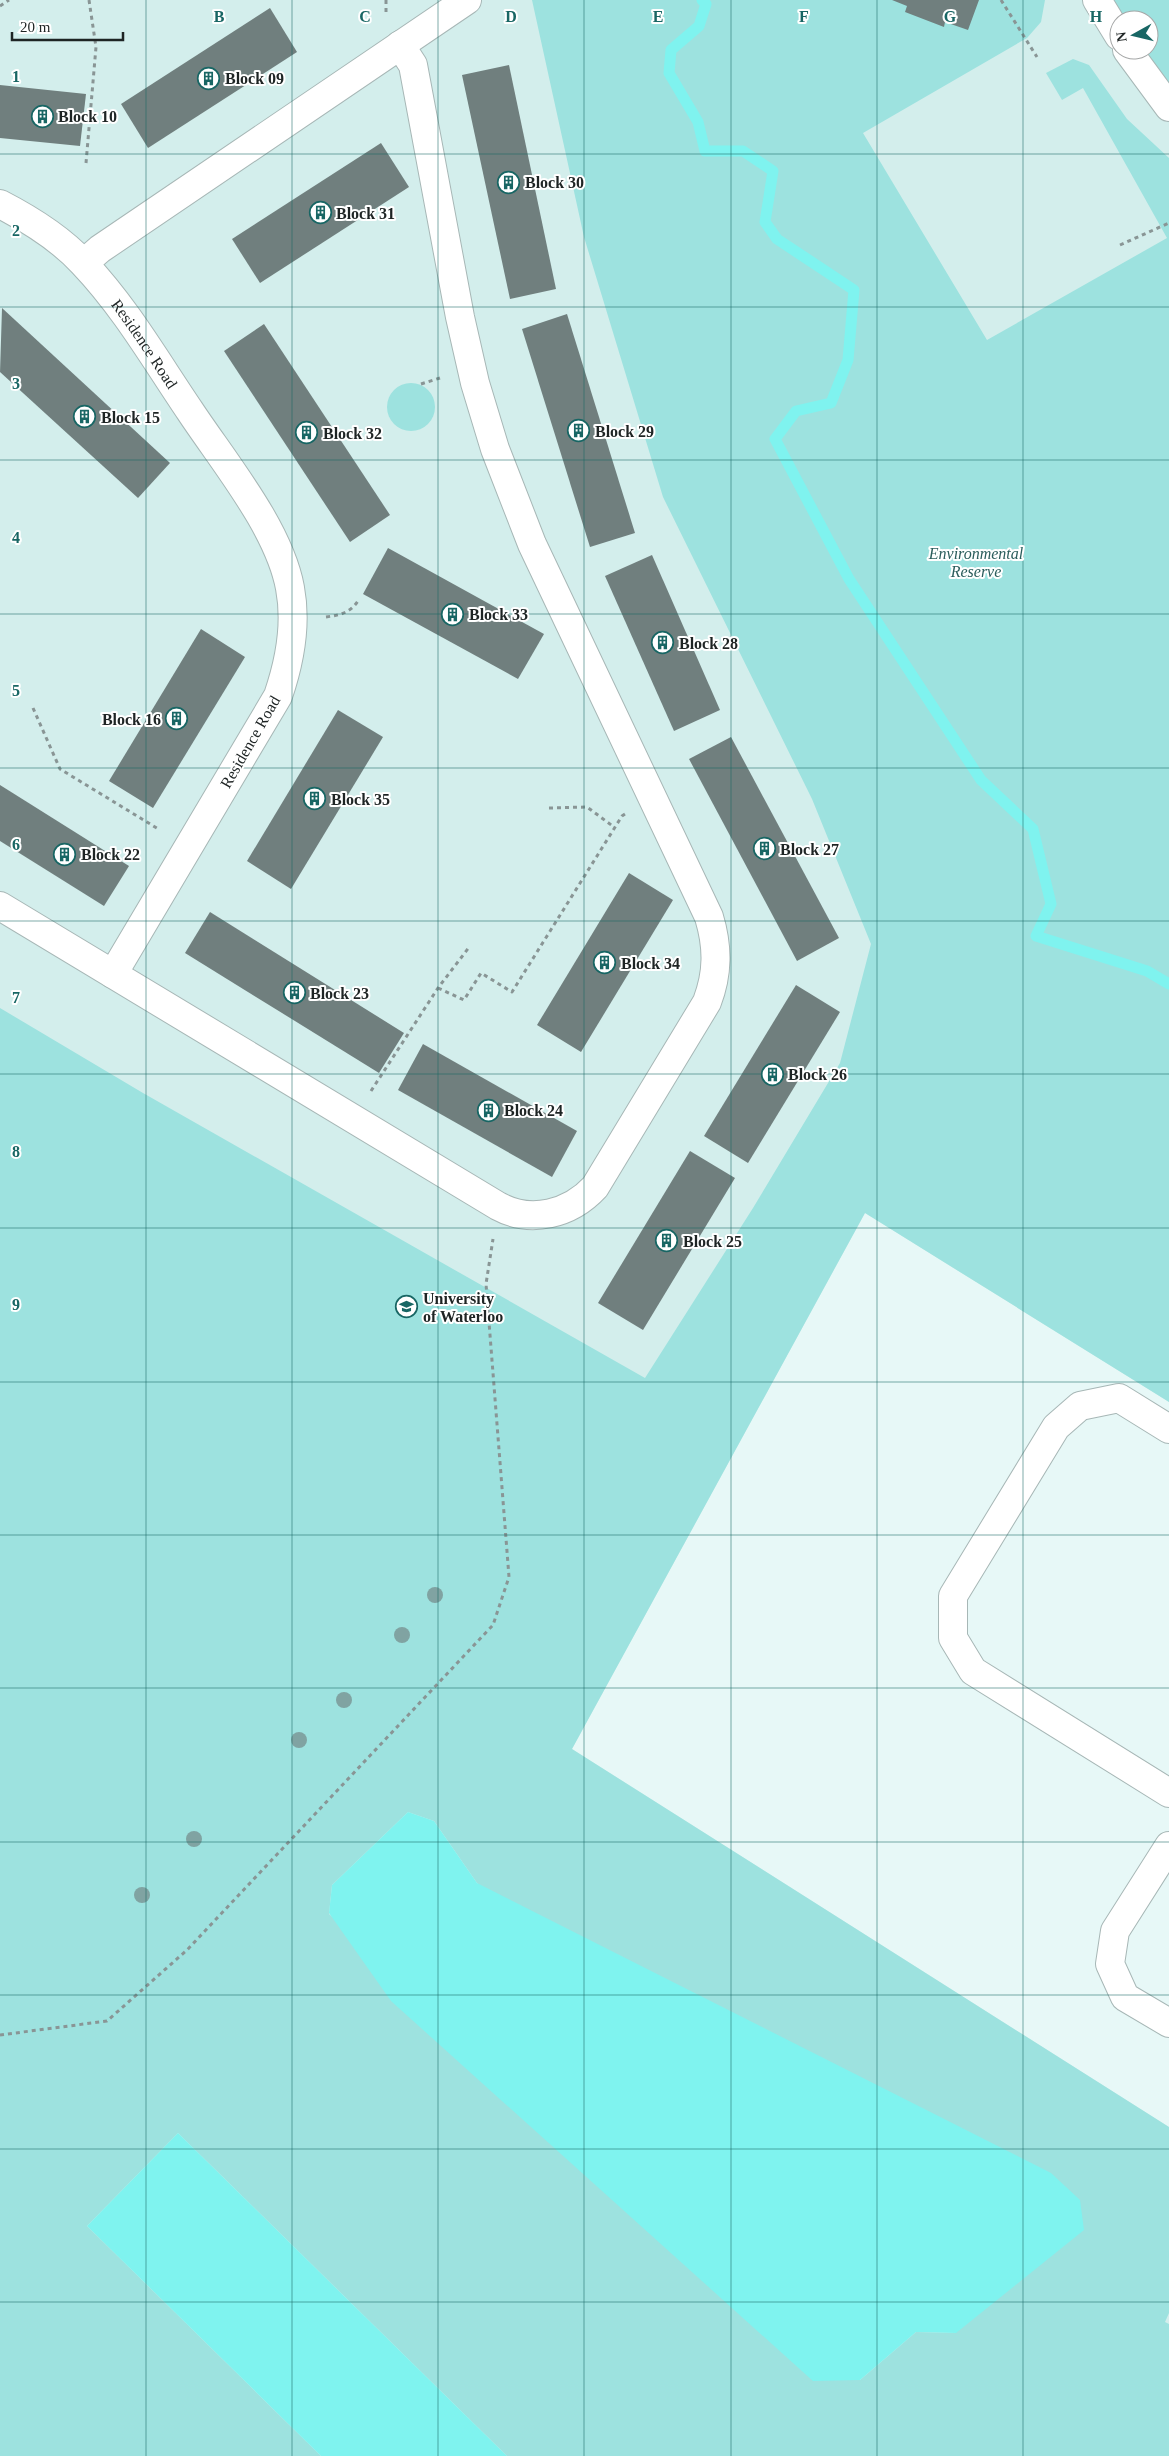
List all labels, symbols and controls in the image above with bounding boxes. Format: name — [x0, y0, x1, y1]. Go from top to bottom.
text: B — [214, 8, 225, 25]
text: C — [359, 8, 371, 25]
text: D — [505, 8, 517, 25]
text: E — [653, 8, 663, 25]
text: F — [799, 8, 809, 25]
text: G — [944, 8, 957, 25]
text: H — [1090, 8, 1103, 25]
scale bar — [12, 10, 124, 42]
north arrow — [1109, 10, 1159, 60]
text: 20 m — [20, 19, 51, 35]
text: N — [1113, 31, 1130, 43]
building icon: Block 09 — [197, 66, 221, 90]
text: 1 — [12, 68, 20, 85]
place label: Block 09 — [225, 70, 284, 87]
building icon: Block 10 — [30, 104, 54, 128]
place label: Block 10 — [58, 108, 117, 125]
building icon: Block 30 — [497, 170, 521, 194]
place label: Block 30 — [525, 174, 584, 191]
building icon: Block 31 — [308, 201, 332, 225]
place label: Block 31 — [336, 205, 395, 222]
text: 2 — [12, 222, 20, 239]
street label: Residence Road — [108, 296, 181, 391]
text: 3 — [12, 375, 20, 392]
building icon: Block 15 — [73, 405, 97, 429]
place label: Block 15 — [101, 409, 160, 426]
building icon: Block 29 — [567, 419, 591, 443]
building icon: Block 32 — [295, 421, 319, 445]
place label: Block 29 — [595, 423, 654, 440]
place label: Block 32 — [323, 425, 382, 442]
text: 4 — [12, 529, 20, 546]
park label: Environmental Reserve — [928, 545, 1024, 580]
building icon: Block 33 — [441, 602, 465, 626]
place label: Block 33 — [469, 606, 528, 623]
building icon: Block 28 — [651, 631, 675, 655]
place label: Block 28 — [679, 635, 738, 652]
text: 5 — [12, 682, 20, 699]
street label: Residence Road — [217, 693, 283, 791]
building icon: Block 16 — [165, 707, 189, 731]
place label: Block 16 — [102, 711, 161, 728]
building icon: Block 35 — [303, 787, 327, 811]
place label: Block 35 — [331, 791, 390, 808]
text: 6 — [12, 836, 20, 853]
building icon: Block 27 — [752, 837, 776, 861]
place label: Block 27 — [780, 841, 839, 858]
building icon: Block 22 — [53, 842, 77, 866]
place label: Block 22 — [81, 846, 140, 863]
building icon: Block 34 — [593, 951, 617, 975]
place label: Block 34 — [621, 955, 680, 972]
building icon: Block 23 — [282, 981, 306, 1005]
place label: Block 23 — [310, 985, 369, 1002]
text: 7 — [12, 989, 20, 1006]
building icon: Block 26 — [760, 1062, 784, 1086]
place label: Block 26 — [788, 1066, 847, 1083]
building icon: Block 24 — [476, 1098, 500, 1122]
place label: Block 24 — [504, 1102, 563, 1119]
text: 8 — [12, 1143, 20, 1160]
building icon: Block 25 — [655, 1229, 679, 1253]
place label: Block 25 — [683, 1233, 742, 1250]
place label: University of Waterloo — [423, 1290, 503, 1325]
school or university icon: University of Waterloo — [395, 1295, 419, 1319]
text: 9 — [12, 1296, 20, 1313]

